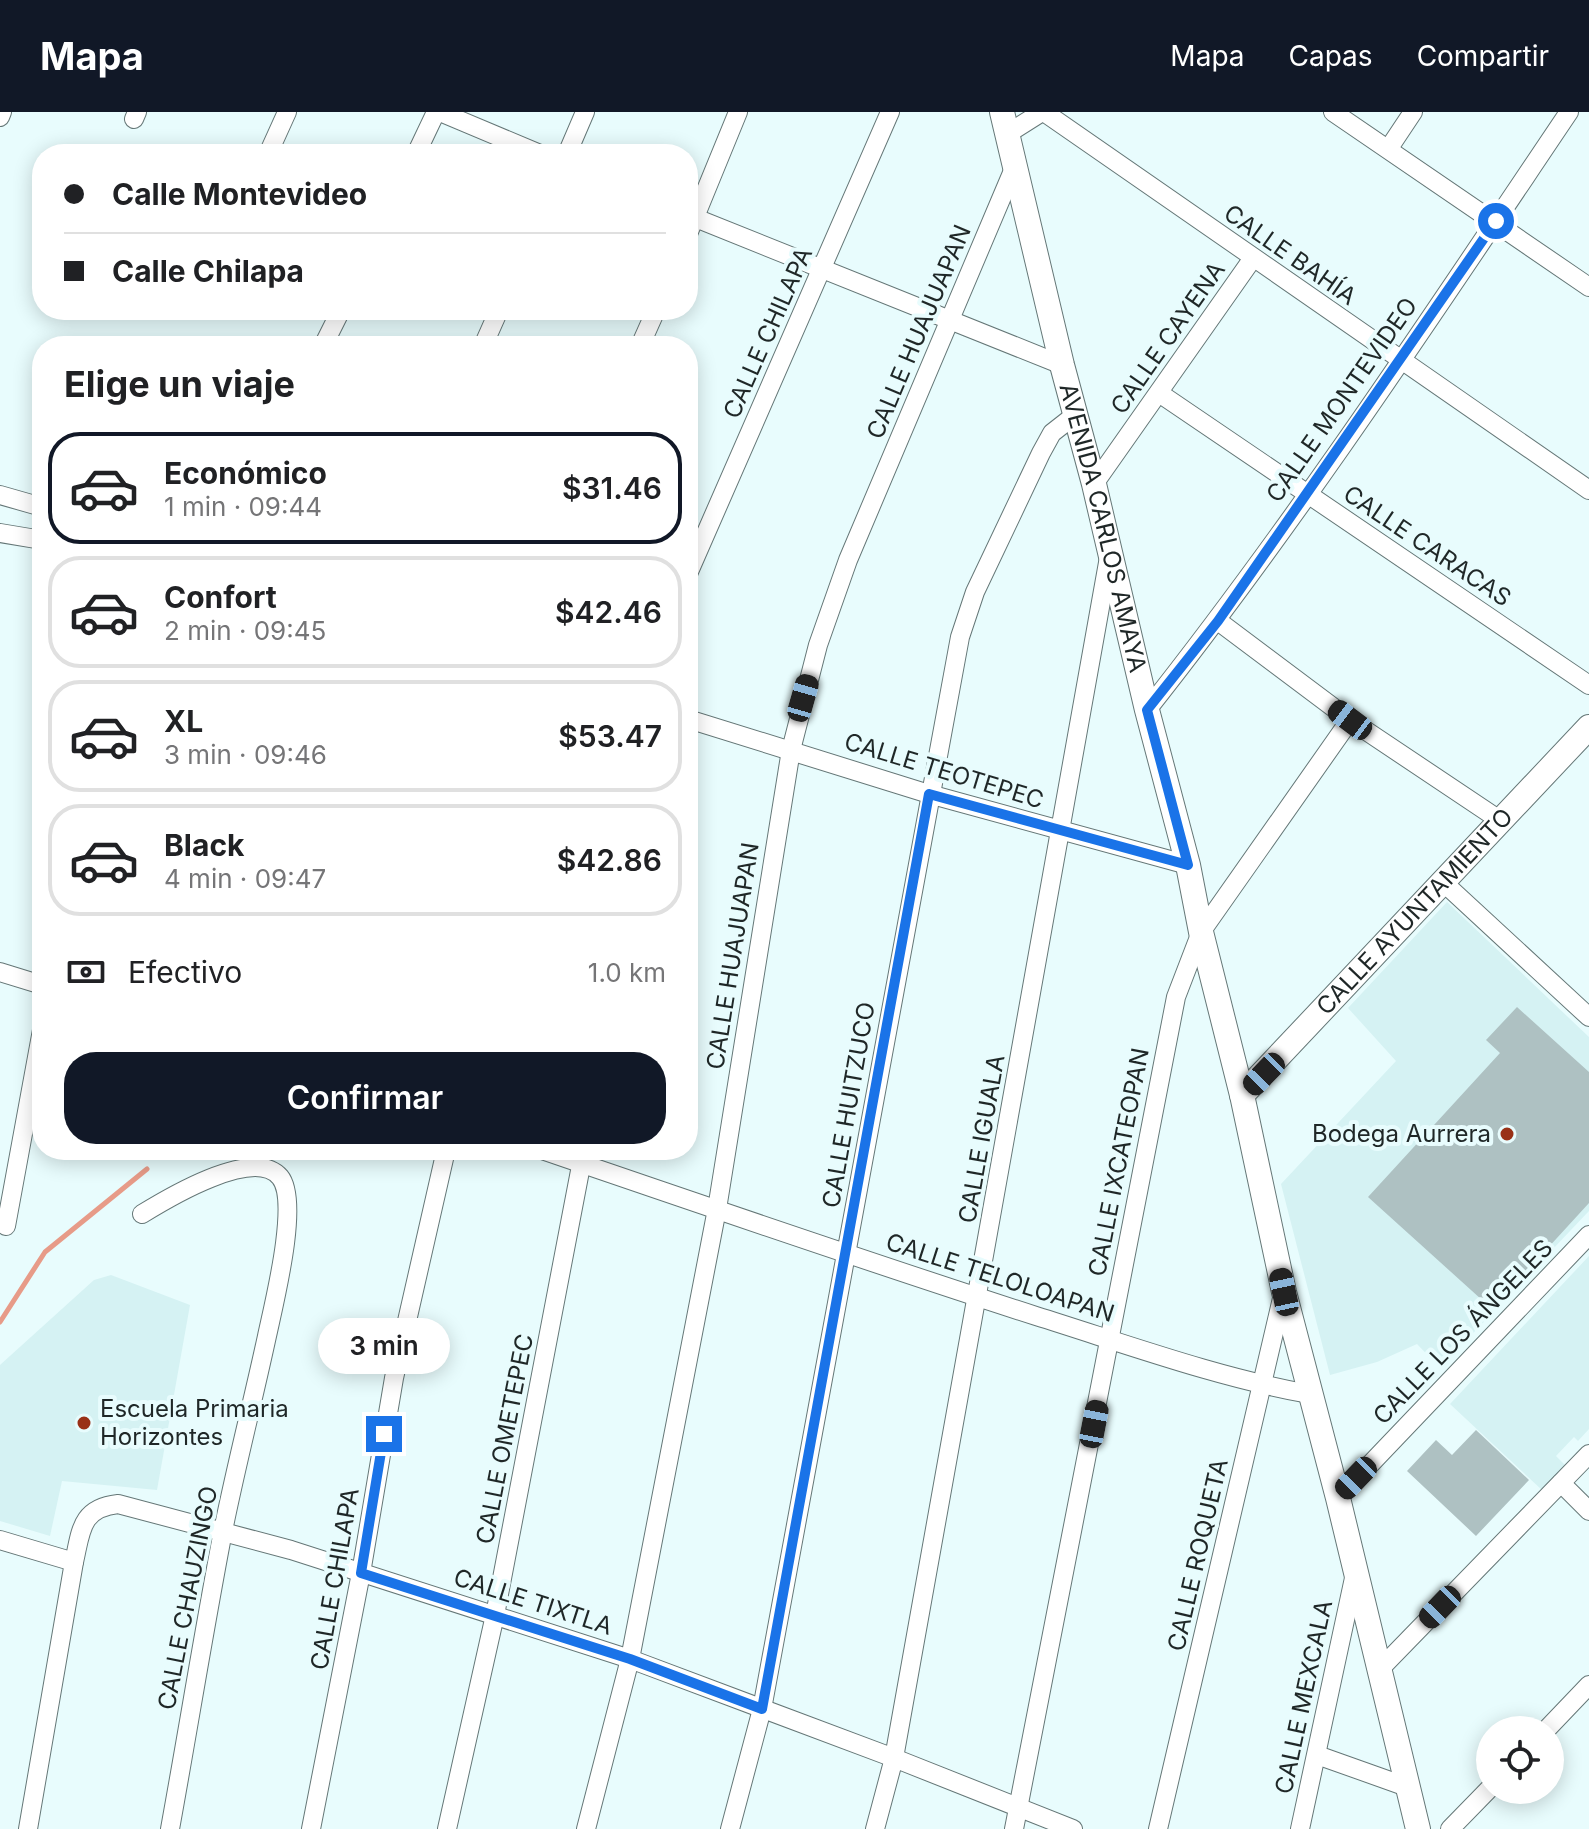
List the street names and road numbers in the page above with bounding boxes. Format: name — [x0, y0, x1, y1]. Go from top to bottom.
street label: CALLE BAHÍA — [1218, 197, 1363, 311]
street label: CALLE HUAJUAPAN — [860, 220, 977, 443]
street label: CALLE CHILAPA — [717, 243, 818, 423]
street label: CALLE CAYENA — [1104, 256, 1231, 419]
street label: CALLE MONTEVIDEO — [1260, 292, 1423, 508]
street label: AVENIDA CARLOS AMAYA — [1054, 380, 1153, 675]
street label: CALLE CARACAS — [1338, 479, 1517, 612]
street label: CALLE TEOTEPEC — [841, 726, 1047, 815]
street label: CALLE AYUNTAMIENTO — [1310, 802, 1519, 1021]
street label: CALLE HUAJUAPAN — [700, 840, 765, 1072]
street label: CALLE HUITZUCO — [816, 1000, 881, 1210]
street label: CALLE IXCATEOPAN — [1082, 1045, 1155, 1279]
street label: CALLE IGUALA — [952, 1053, 1011, 1225]
street label: CALLE TELOLOAPAN — [882, 1227, 1118, 1328]
street label: CALLE LOS ÁNGELES — [1366, 1233, 1558, 1430]
street label: CALLE OMETEPEC — [470, 1331, 539, 1547]
street label: CALLE ROQUETA — [1161, 1456, 1234, 1654]
street label: CALLE CHAUZINGO — [152, 1484, 223, 1712]
street label: CALLE CHILAPA — [304, 1486, 365, 1672]
street label: CALLE TIXTLA — [450, 1562, 616, 1641]
street label: CALLE MEXCALA — [1269, 1597, 1338, 1796]

